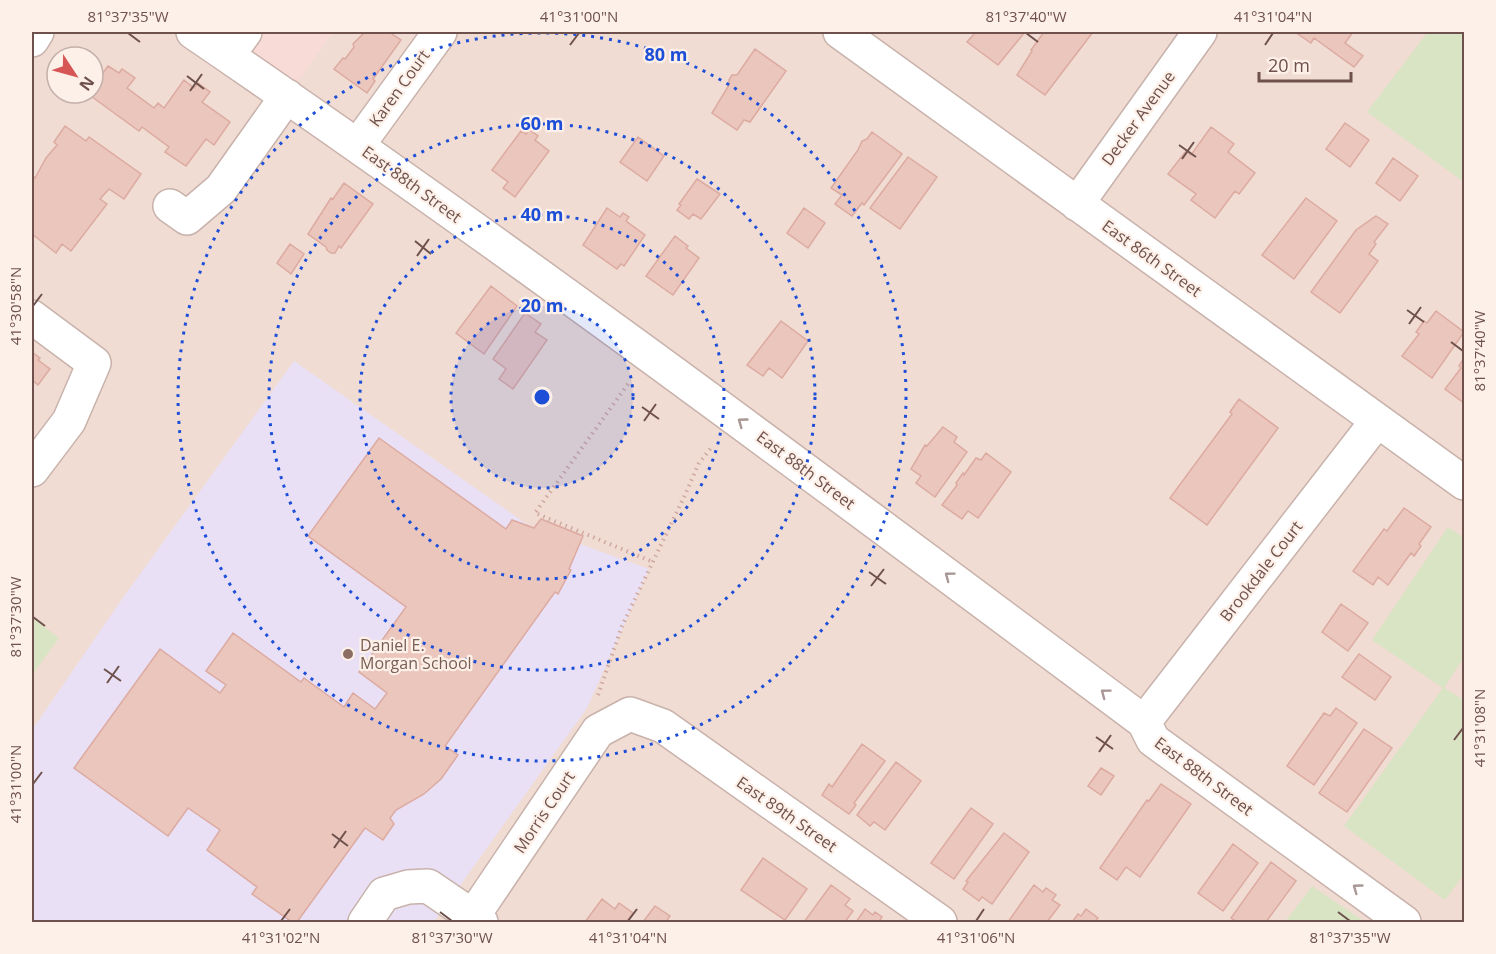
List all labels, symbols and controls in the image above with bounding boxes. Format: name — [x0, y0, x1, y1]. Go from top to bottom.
text: 81°37'35"W — [88, 6, 169, 26]
text: 41°31'00"N — [540, 6, 618, 26]
text: 81°37'40"W — [986, 6, 1067, 26]
text: 41°31'04"N — [1234, 6, 1312, 26]
text: 80 m — [645, 42, 687, 66]
north arrow — [45, 45, 105, 105]
street label: Karen Court — [364, 45, 435, 131]
scale bar — [1259, 45, 1350, 83]
text: 20 m — [1268, 53, 1310, 77]
street label: Decker Avenue — [1096, 66, 1180, 170]
text: N — [74, 72, 100, 96]
text: 60 m — [521, 111, 563, 135]
street label: East 88th Street — [358, 140, 466, 228]
text: 40 m — [521, 202, 563, 226]
street label: East 86th Street — [1098, 214, 1206, 302]
text: 41°30'58"N — [5, 267, 25, 345]
text: 20 m — [521, 293, 563, 317]
text: 81°37'40"W — [1469, 310, 1489, 392]
centre of rings — [532, 387, 552, 407]
one-way arrow — [737, 419, 748, 430]
street label: East 88th Street — [752, 426, 860, 514]
street label: Brookdale Court — [1215, 516, 1307, 626]
one-way arrow — [944, 573, 955, 584]
text: 81°37'30"W — [5, 576, 25, 658]
place label: Daniel E. Morgan School — [360, 634, 472, 674]
marker: Daniel E. Morgan School — [341, 647, 355, 661]
one-way arrow — [1101, 689, 1112, 700]
text: 41°31'08"N — [1469, 689, 1489, 767]
street label: East 88th Street — [1150, 732, 1258, 820]
text: 41°31'00"N — [5, 745, 25, 823]
street label: Morris Court — [508, 766, 580, 857]
street label: East 89th Street — [732, 771, 842, 857]
one-way arrow — [1352, 884, 1363, 895]
text: 41°31'02"N — [242, 927, 320, 947]
text: 81°37'30"W — [412, 927, 493, 947]
text: 41°31'04"N — [589, 927, 667, 947]
text: 41°31'06"N — [937, 927, 1015, 947]
text: 81°37'35"W — [1310, 927, 1391, 947]

